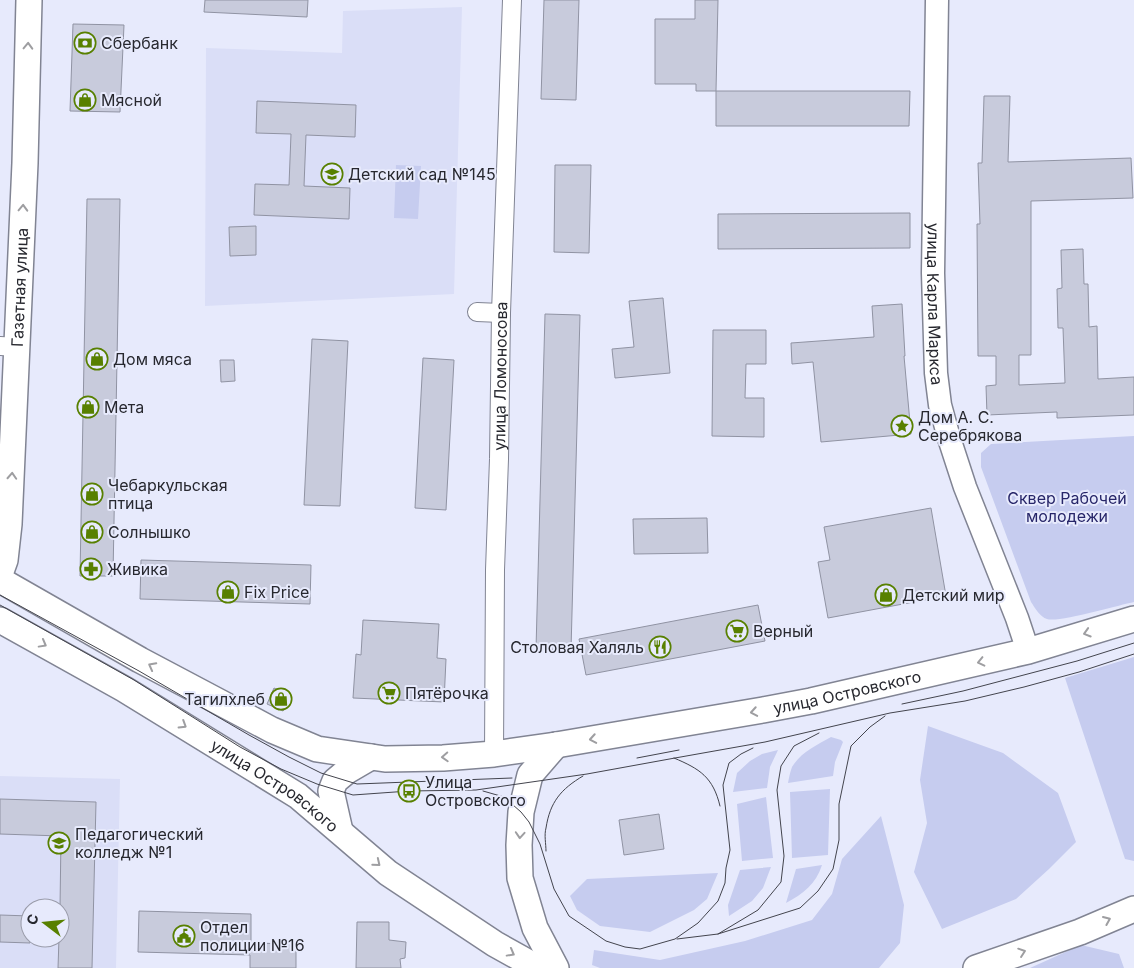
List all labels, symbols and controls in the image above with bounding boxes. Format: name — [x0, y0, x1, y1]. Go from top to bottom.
bank icon: Сбербанк — [73, 31, 97, 55]
place label: Сбербанк — [101, 33, 178, 53]
one-way arrow — [23, 42, 33, 50]
shop icon: Мясной — [73, 88, 97, 112]
place label: Мясной — [101, 90, 162, 110]
school or university icon: Детский сад №145 — [320, 162, 344, 186]
place label: Детский сад №145 — [348, 164, 496, 184]
one-way arrow — [18, 204, 28, 212]
street label: улица Карла Маркса — [923, 223, 947, 386]
street label: Газетная улица — [7, 227, 32, 347]
street label: улица Ломоносова — [489, 301, 511, 451]
shop icon: Дом мяса — [85, 347, 109, 371]
place label: Дом мяса — [113, 349, 192, 369]
shop icon: Мета — [76, 395, 100, 419]
place label: Мета — [104, 397, 144, 417]
place label: Дом А. С. Серебрякова — [918, 407, 1022, 445]
place icon: Дом А. С. Серебрякова — [890, 414, 914, 438]
one-way arrow — [6, 471, 17, 479]
place label: Чебаркульская птица — [108, 475, 228, 513]
shop icon: Чебаркульская птица — [80, 482, 104, 506]
park label: Сквер Рабочей молодежи — [1007, 488, 1127, 526]
shop icon: Солнышко — [80, 520, 104, 544]
place label: Солнышко — [108, 522, 191, 542]
pharmacy icon: Живика — [79, 557, 103, 581]
place label: Живика — [107, 559, 168, 579]
shop icon: Fix Price — [216, 580, 240, 604]
place label: Fix Price — [244, 582, 309, 602]
shop icon: Детский мир — [874, 583, 898, 607]
place label: Детский мир — [902, 585, 1004, 605]
supermarket icon: Верный — [725, 619, 749, 643]
place label: Верный — [753, 621, 813, 641]
one-way arrow — [1084, 627, 1092, 637]
restaurant icon: Столовая Халяль — [648, 635, 672, 659]
place label: Столовая Халяль — [510, 637, 644, 657]
one-way arrow — [37, 638, 46, 648]
one-way arrow — [976, 656, 985, 667]
one-way arrow — [148, 662, 157, 672]
street label: улица Островского — [772, 666, 923, 718]
supermarket icon: Пятёрочка — [377, 681, 401, 705]
place label: Пятёрочка — [405, 683, 489, 703]
shop icon: Тагилхлеб — [269, 687, 293, 711]
place label: Тагилхлеб — [184, 689, 265, 709]
one-way arrow — [749, 706, 758, 716]
one-way arrow — [178, 719, 187, 729]
one-way arrow — [589, 733, 598, 743]
street label: улица Островского — [207, 735, 343, 836]
one-way arrow — [441, 752, 449, 763]
place label: Улица Островского — [425, 772, 526, 810]
bus stop icon: Улица Островского — [397, 779, 421, 803]
place label: Педагогический колледж №1 — [75, 824, 204, 862]
school or university icon: Педагогический колледж №1 — [47, 831, 71, 855]
one-way arrow — [514, 832, 525, 840]
one-way arrow — [371, 857, 380, 866]
north arrow — [20, 898, 70, 948]
text: С — [22, 912, 42, 927]
one-way arrow — [1102, 916, 1111, 927]
place label: Отдел полиции №16 — [200, 917, 305, 955]
public building icon: Отдел полиции №16 — [172, 924, 196, 948]
one-way arrow — [506, 947, 515, 957]
one-way arrow — [1017, 948, 1026, 958]

